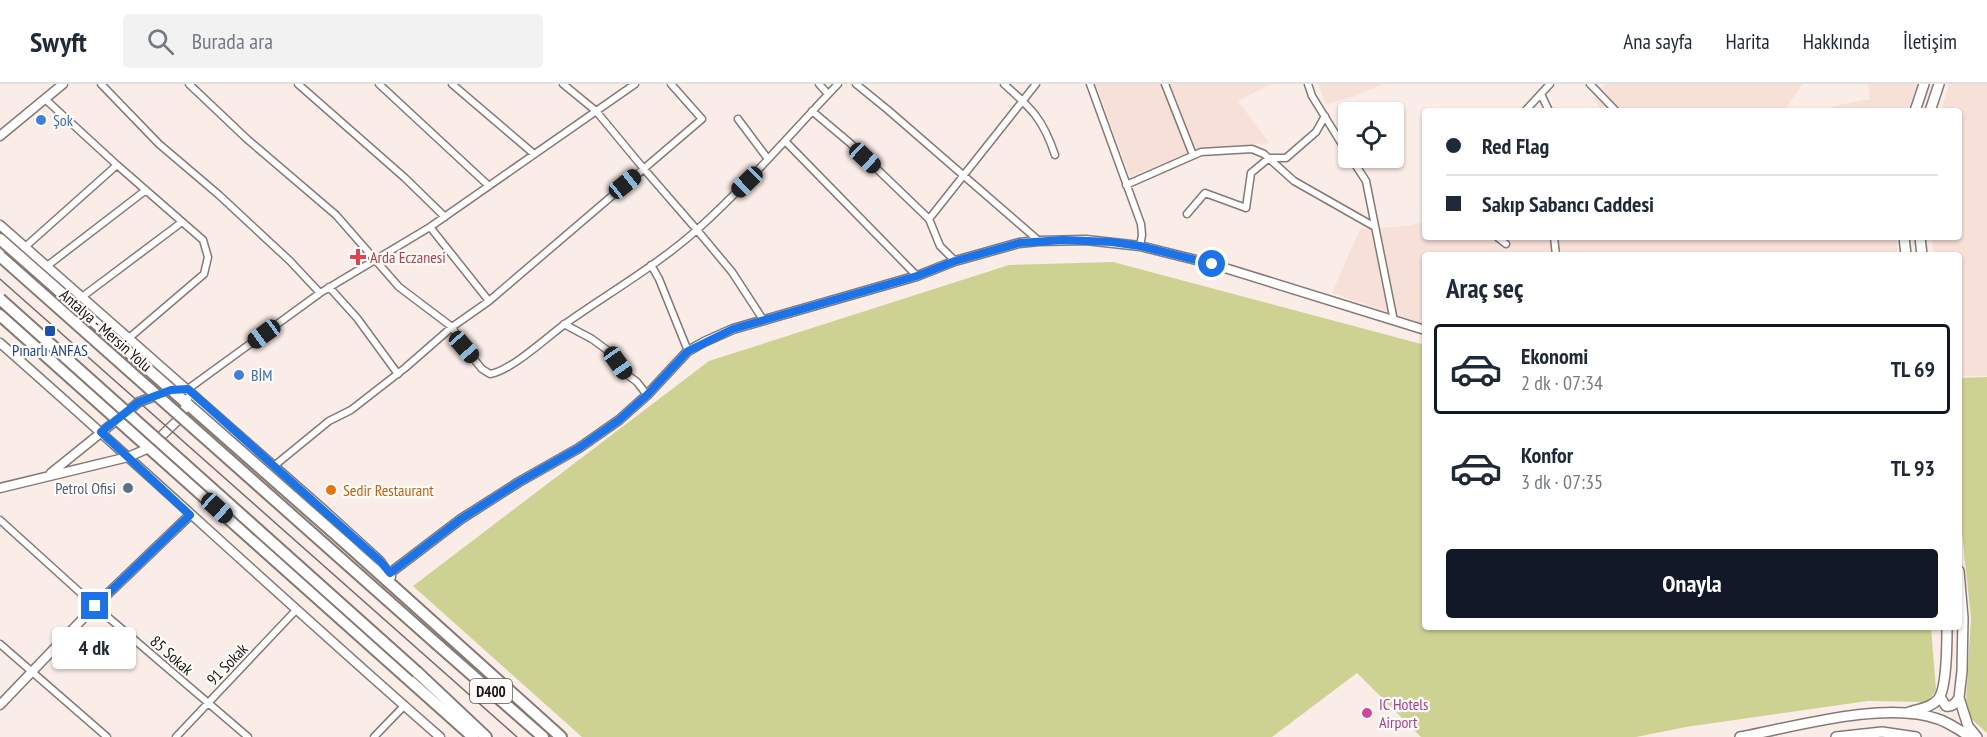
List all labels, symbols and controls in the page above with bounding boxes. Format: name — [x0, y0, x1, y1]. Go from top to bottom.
search box — [123, 14, 543, 68]
text: Swyft — [30, 23, 87, 60]
icon: search — [144, 25, 177, 58]
text: Burada ara — [192, 27, 273, 55]
text: Ana sayfa — [1623, 28, 1692, 55]
text: Harita — [1725, 28, 1770, 55]
text: Hakkında — [1803, 28, 1870, 55]
text: İletişim — [1903, 28, 1957, 55]
map controls — [1338, 102, 1404, 168]
button: locate — [1338, 102, 1404, 168]
place label: Şok — [53, 110, 74, 130]
marker: Şok — [34, 113, 48, 127]
text: Red Flag — [1482, 132, 1549, 160]
car — [846, 139, 884, 177]
car — [728, 163, 766, 201]
car — [605, 166, 645, 202]
text: Sakıp Sabancı Caddesi — [1482, 190, 1654, 218]
place label: Arda Eczanesi — [370, 247, 446, 267]
marker: Arda Eczanesi — [351, 250, 365, 264]
route start — [1198, 250, 1225, 277]
text: Araç seç — [1446, 271, 1524, 305]
street label: Antalya - Mersin Yolu — [56, 285, 156, 375]
car — [244, 316, 284, 352]
marker: Pınarlı ANFAS — [43, 324, 57, 338]
car — [445, 328, 483, 366]
place label: Pınarlı ANFAS — [12, 340, 88, 360]
icon: car — [1449, 342, 1503, 396]
text: Ekonomi — [1521, 342, 1588, 370]
car — [600, 343, 636, 383]
text: TL 69 — [1891, 355, 1935, 383]
place label: BİM — [251, 365, 272, 385]
marker: BİM — [232, 368, 246, 382]
text: 2 dk · 07:34 — [1521, 370, 1603, 396]
icon: car — [1449, 441, 1503, 495]
text: Konfor — [1521, 441, 1573, 469]
text: TL 93 — [1891, 454, 1935, 482]
text: 3 dk · 07:35 — [1521, 469, 1603, 495]
place label: Petrol Ofisi — [55, 478, 116, 498]
place label: Sedir Restaurant — [343, 480, 434, 500]
marker: Petrol Ofisi — [121, 481, 135, 495]
marker: Sedir Restaurant — [324, 483, 338, 497]
car — [198, 489, 236, 527]
button: Onayla — [1446, 549, 1938, 618]
route end — [81, 592, 108, 619]
callout: 4 dk — [53, 627, 137, 669]
street label: 85 Sokak — [146, 631, 198, 680]
text: 4 dk — [79, 635, 109, 661]
street label: 91 Sokak — [202, 638, 252, 689]
road number: D400 — [470, 679, 512, 703]
place label: IC Hotels Airport — [1379, 694, 1428, 732]
marker: IC Hotels Airport — [1360, 706, 1374, 720]

